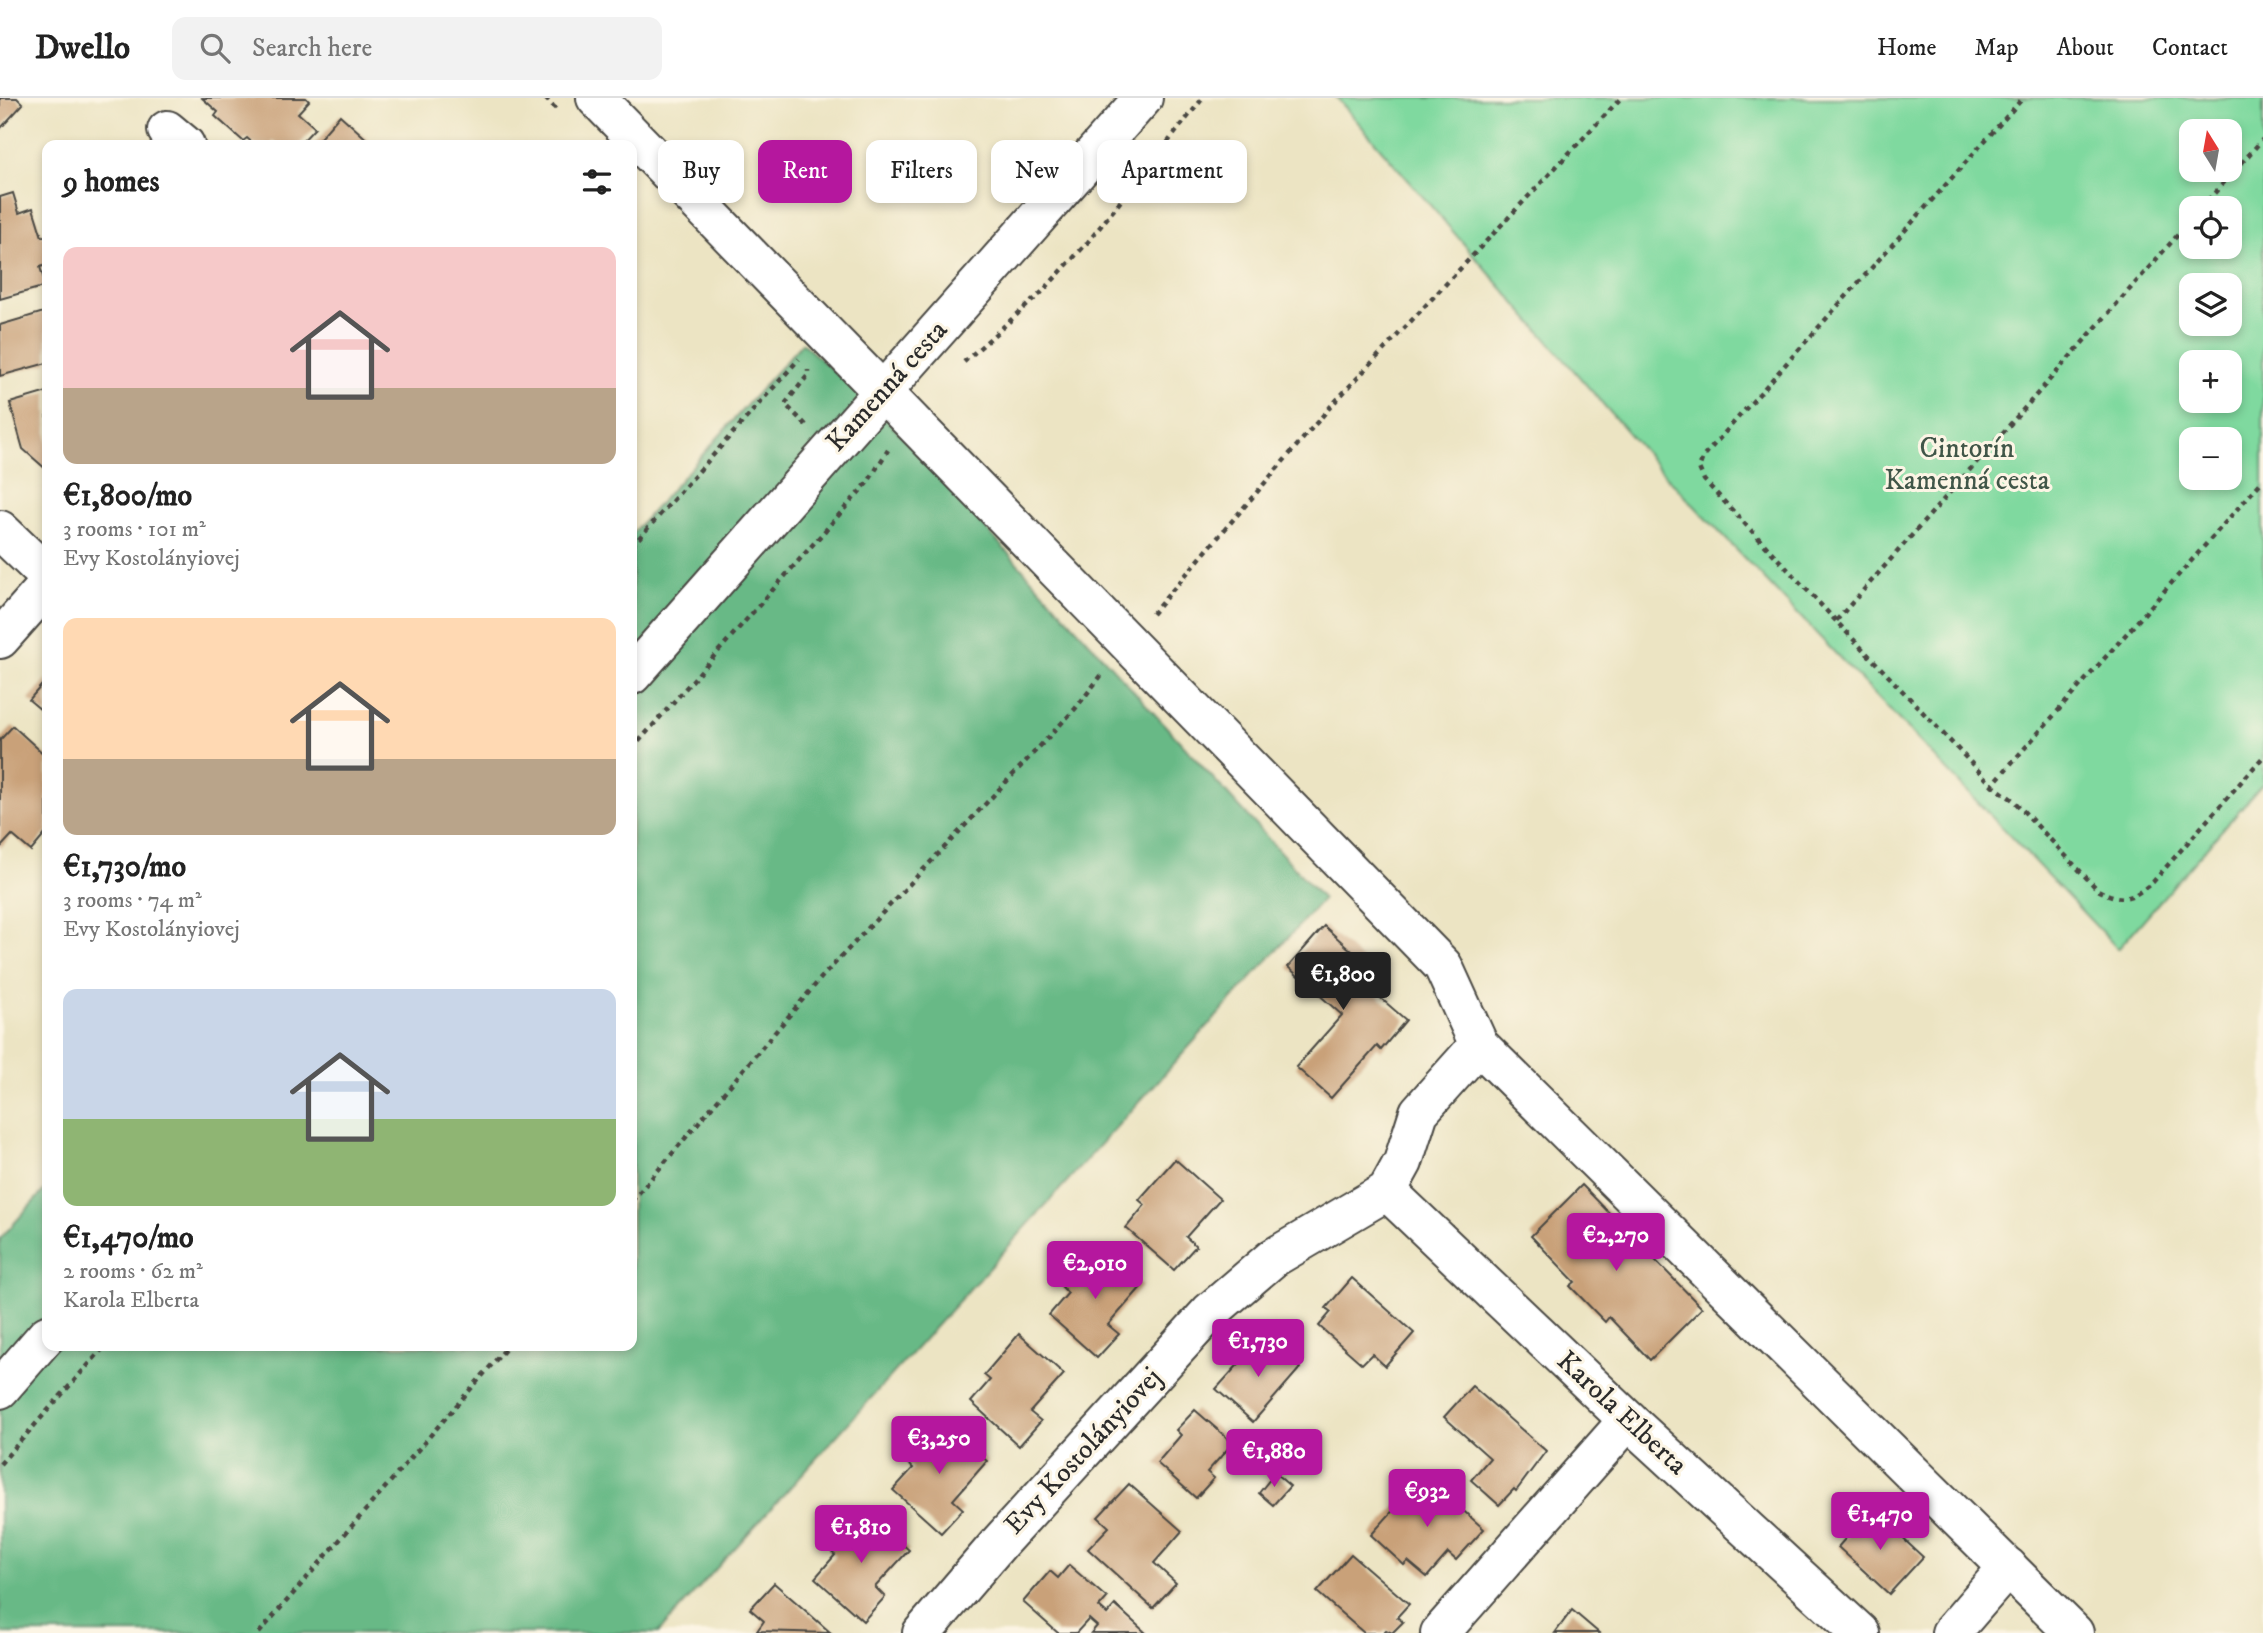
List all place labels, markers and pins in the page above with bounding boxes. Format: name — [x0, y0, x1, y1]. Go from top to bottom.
pin: €1,800 — [1286, 953, 1400, 1012]
pin: €2,270 — [1559, 1214, 1673, 1273]
pin: €2,010 — [1038, 1242, 1152, 1301]
pin: €1,730 — [1201, 1320, 1315, 1379]
pin: €3,250 — [882, 1416, 996, 1476]
pin: €1,880 — [1217, 1430, 1331, 1489]
pin: €932 — [1386, 1470, 1468, 1529]
pin: €1,470 — [1823, 1492, 1937, 1552]
pin: €1,810 — [804, 1506, 918, 1565]

